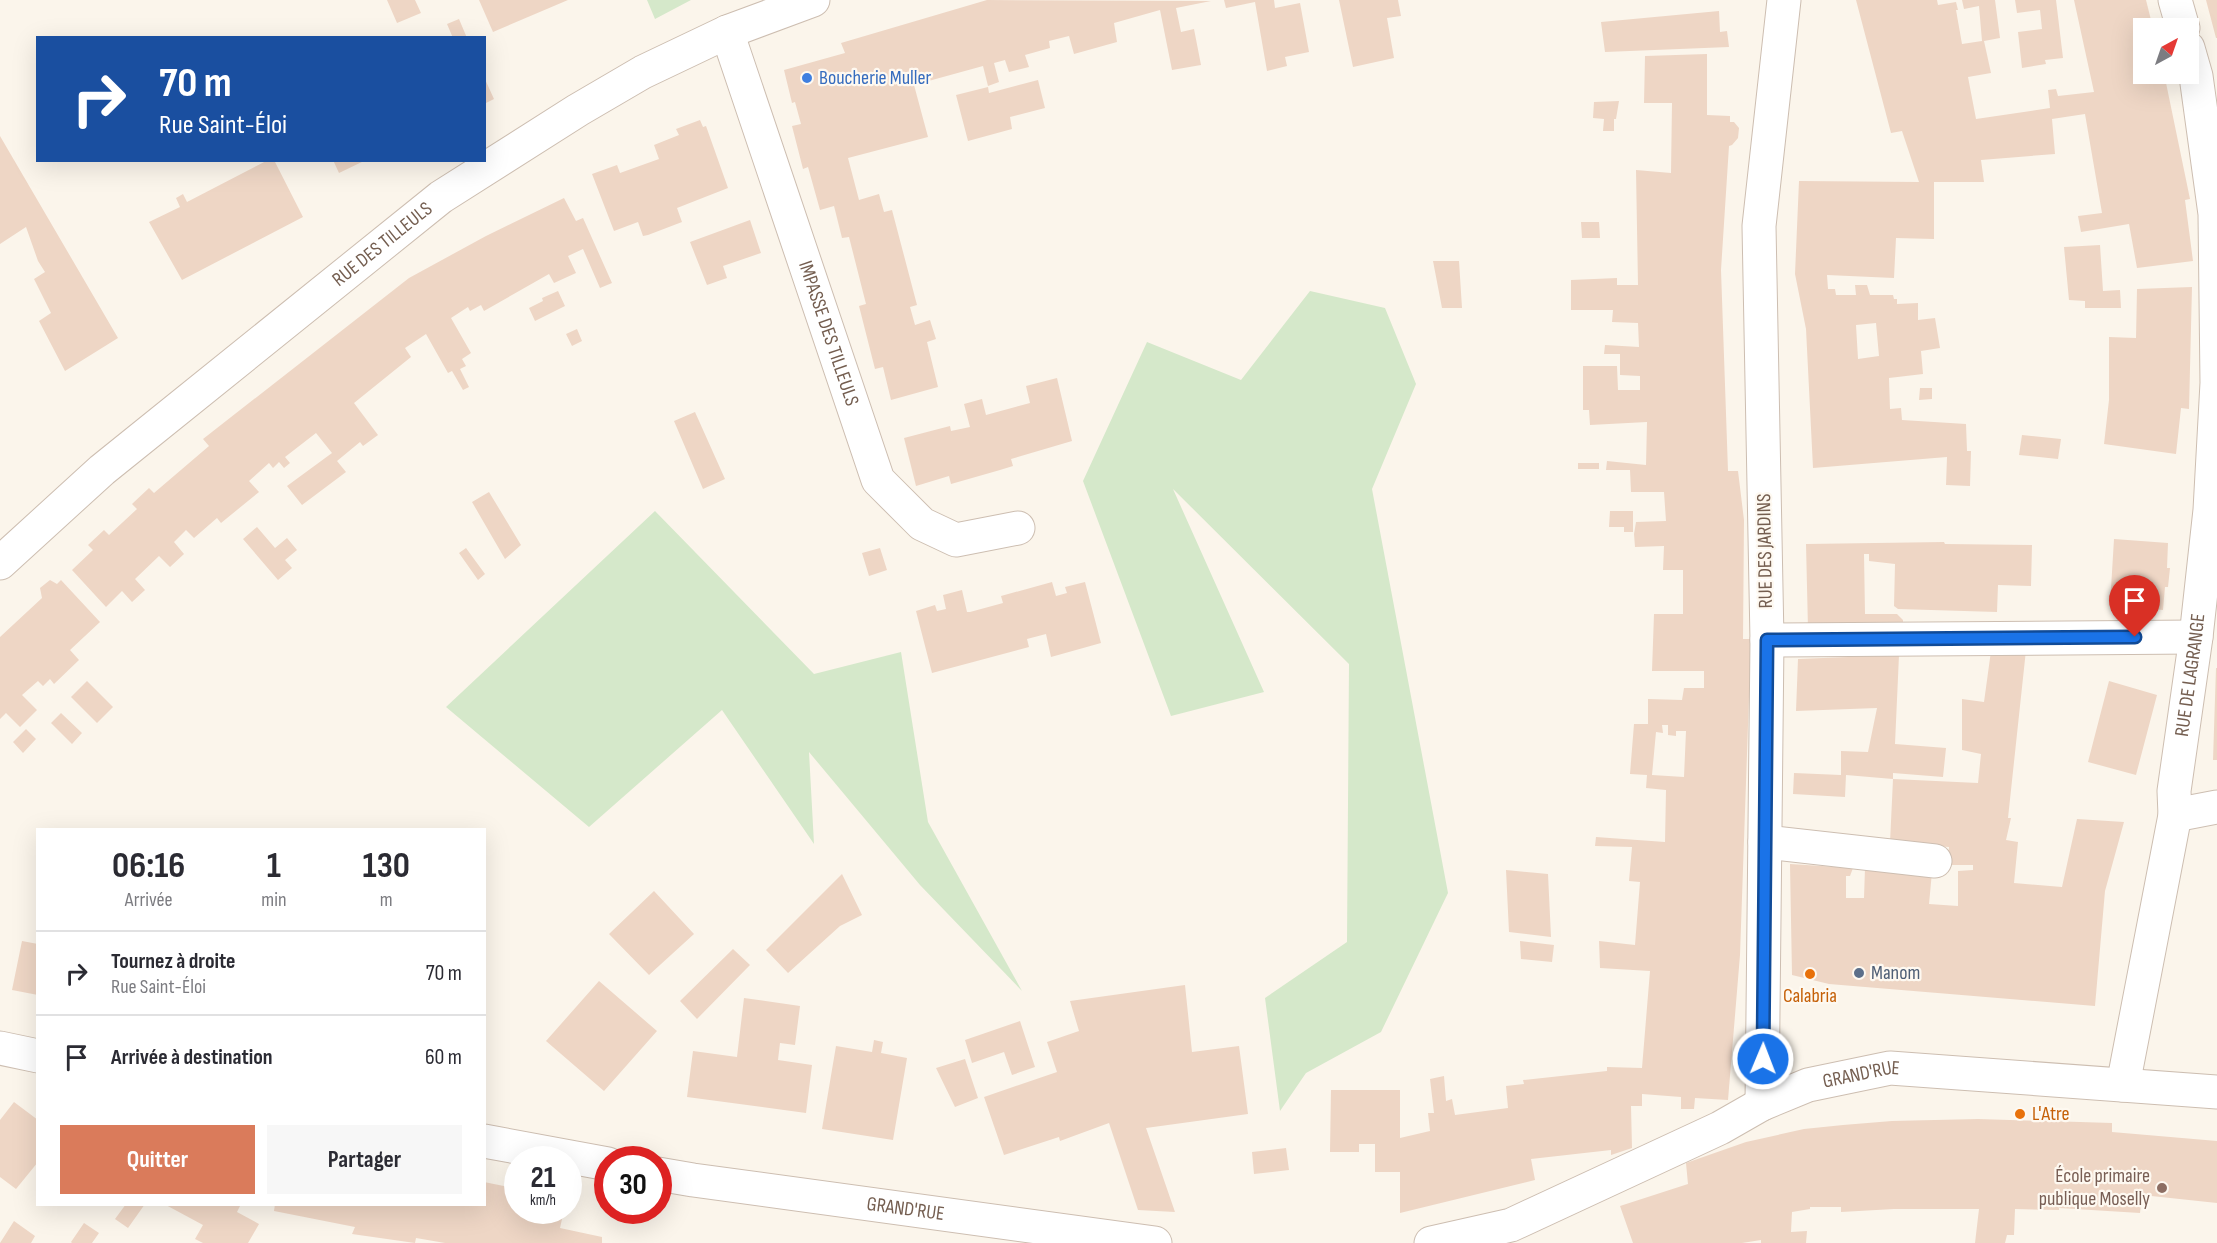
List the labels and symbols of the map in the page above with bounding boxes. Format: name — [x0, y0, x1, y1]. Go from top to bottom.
north arrow — [2133, 18, 2199, 84]
place label: Boucherie Muller — [819, 66, 932, 90]
marker: Boucherie Muller — [800, 71, 814, 85]
street label: RUE DES TILLEULS — [328, 197, 437, 292]
street label: IMPASSE DES TILLEULS — [793, 258, 864, 409]
street label: RUE DES JARDINS — [1752, 493, 1778, 609]
pin — [2109, 575, 2160, 637]
street label: RUE DE LAGRANGE — [2170, 612, 2210, 738]
place label: Manom — [1871, 961, 1920, 985]
marker: Manom — [1852, 966, 1866, 980]
marker: Calabria — [1803, 967, 1817, 981]
place label: Calabria — [1783, 984, 1837, 1008]
position arrow — [1731, 1027, 1795, 1091]
street label: GRAND'RUE — [1821, 1056, 1901, 1094]
place label: L'Atre — [2032, 1102, 2070, 1126]
marker: L'Atre — [2013, 1107, 2027, 1121]
speed limit sign: 30 — [594, 1146, 672, 1224]
place label: École primaire publique Moselly — [2039, 1164, 2150, 1211]
marker: École primaire publique Moselly — [2155, 1181, 2169, 1195]
street label: GRAND'RUE — [865, 1192, 946, 1226]

